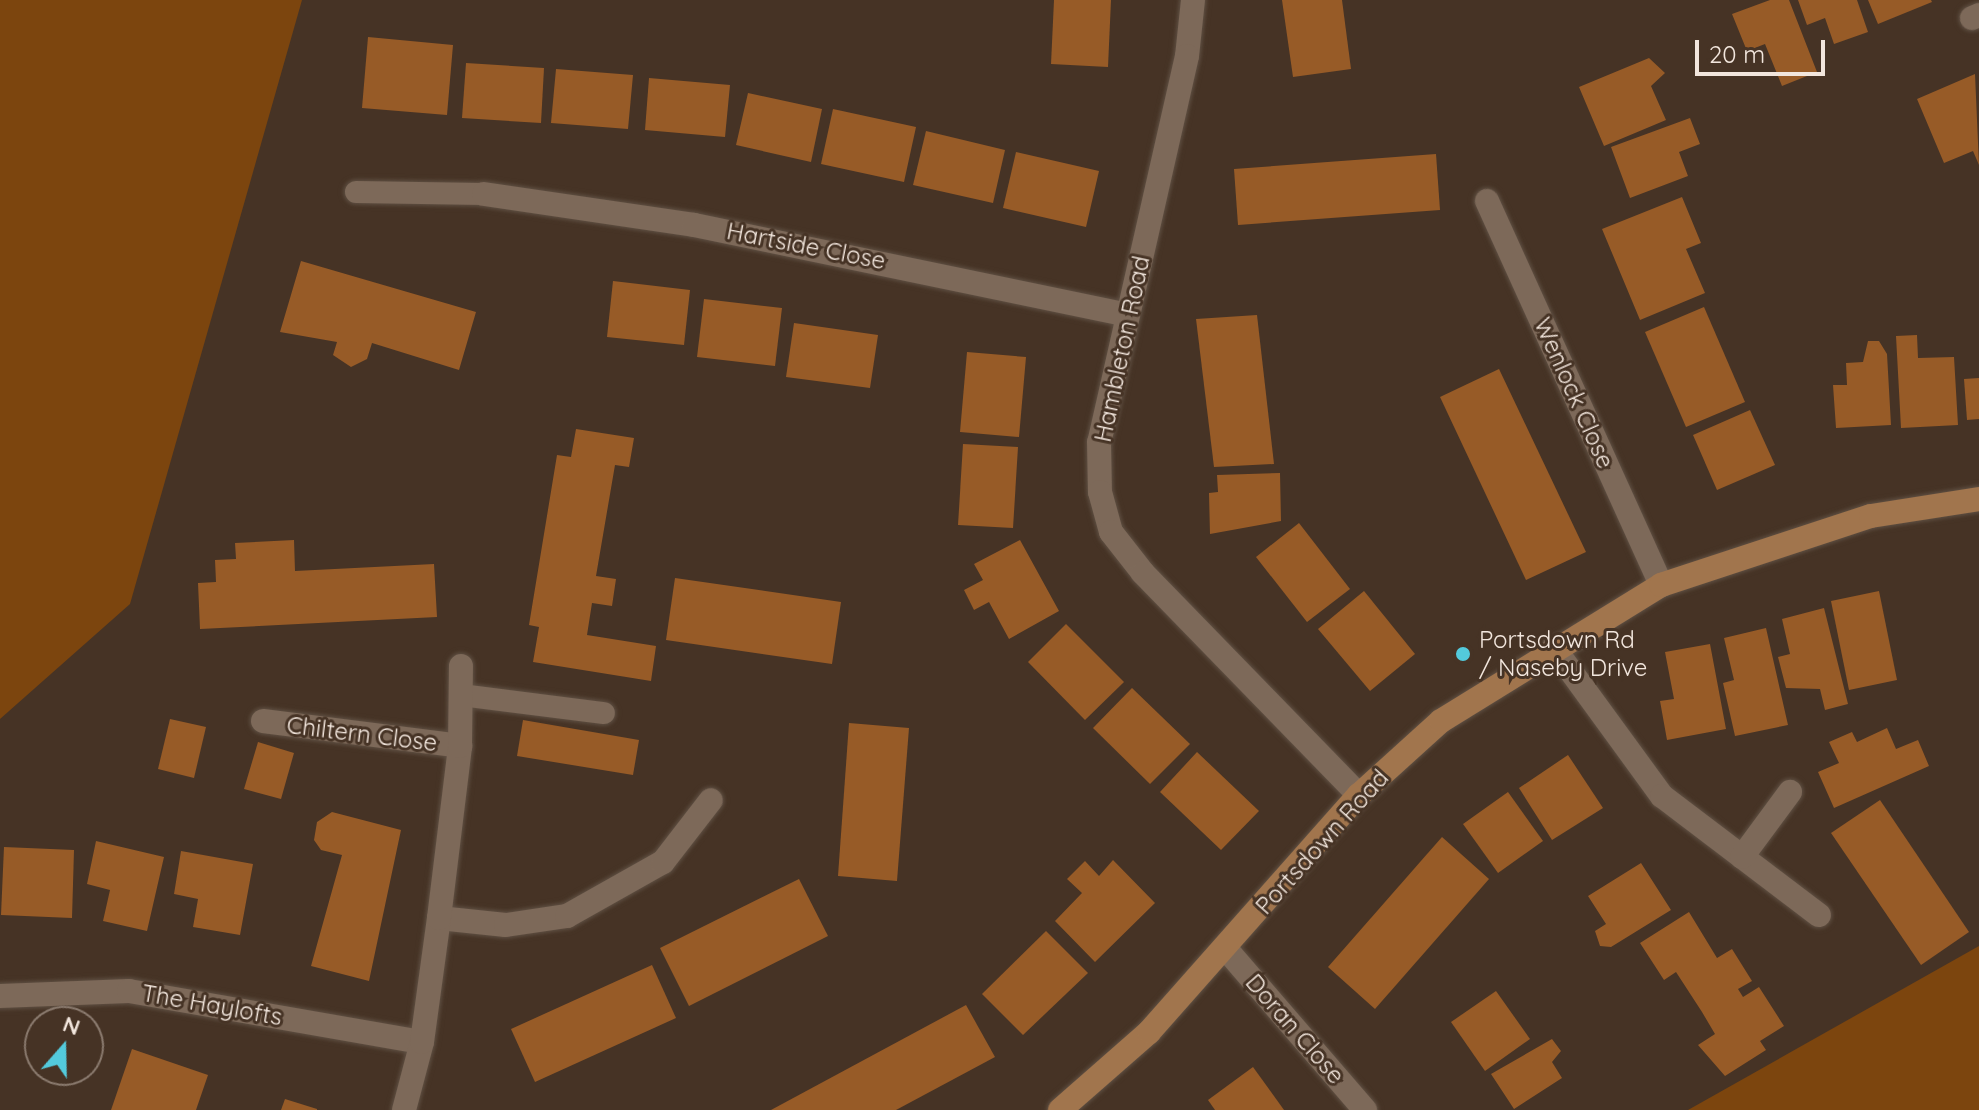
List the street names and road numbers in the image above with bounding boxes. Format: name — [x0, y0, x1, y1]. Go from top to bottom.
street label: Hartside Close — [724, 217, 888, 275]
street label: Hambleton Road — [1088, 253, 1156, 445]
street label: Wenlock Close — [1528, 313, 1620, 473]
street label: Chiltern Close — [285, 710, 439, 758]
street label: Portsdown Road — [1249, 764, 1395, 920]
street label: Doran Close — [1239, 968, 1351, 1090]
street label: The Haylofts — [140, 978, 284, 1032]

